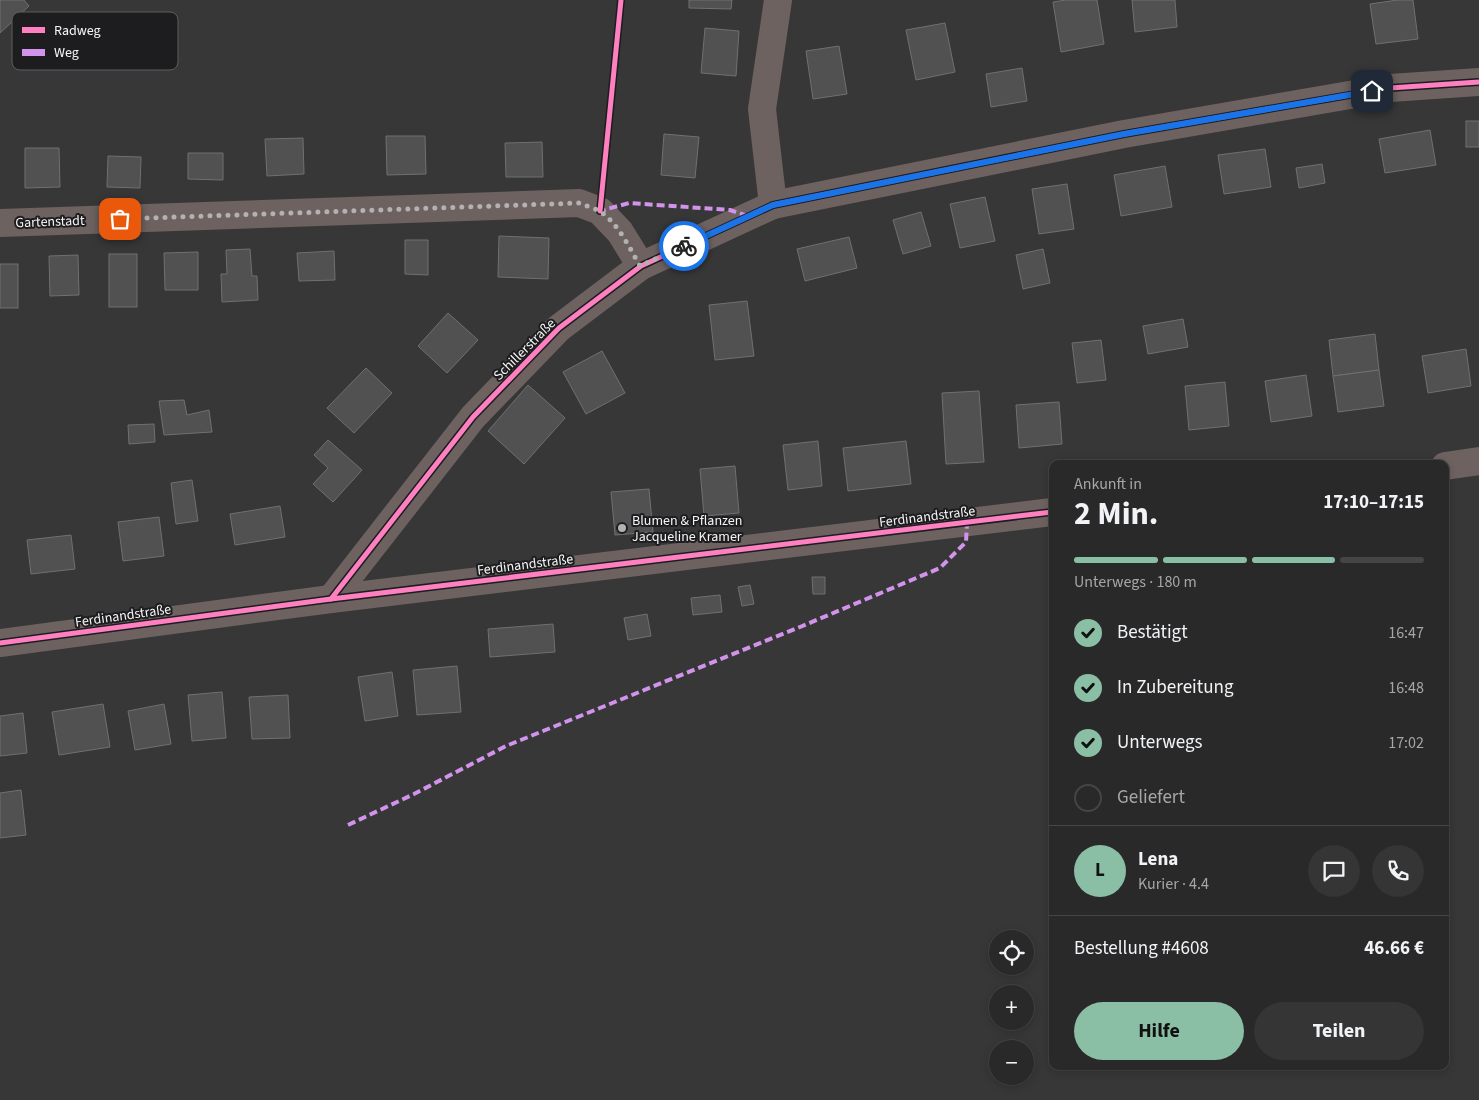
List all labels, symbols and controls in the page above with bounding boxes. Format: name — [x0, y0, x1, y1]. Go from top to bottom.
legend — [12, 12, 178, 70]
text: Radweg — [54, 21, 101, 41]
text: Weg — [54, 43, 79, 63]
pin — [1351, 70, 1393, 112]
icon: home — [1358, 77, 1386, 105]
pin — [99, 198, 141, 240]
icon: bag — [106, 205, 134, 233]
street label: Gartenstadt — [15, 211, 85, 233]
courier — [659, 221, 709, 271]
icon: bike — [670, 232, 698, 260]
street label: Schillerstraße — [489, 314, 560, 385]
text: Ankunft in — [1074, 473, 1142, 495]
text: 17:10–17:15 — [1323, 489, 1424, 516]
text: 2 Min. — [1074, 491, 1158, 537]
street label: Ferdinandstraße — [878, 501, 976, 533]
place label: Blumen & Pflanzen Jacqueline Kramer — [632, 511, 742, 547]
marker: Blumen & Pflanzen Jacqueline Kramer — [616, 522, 628, 534]
street label: Ferdinandstraße — [476, 549, 574, 581]
text: Unterwegs · 180 m — [1074, 571, 1197, 593]
street label: Ferdinandstraße — [74, 599, 172, 633]
icon: check — [1074, 619, 1102, 647]
text: Bestätigt — [1117, 619, 1188, 646]
text: 16:47 — [1388, 622, 1424, 644]
icon: check — [1074, 674, 1102, 702]
text: In Zubereitung — [1117, 674, 1234, 701]
text: 16:48 — [1388, 677, 1424, 699]
icon: check — [1074, 729, 1102, 757]
text: Unterwegs — [1117, 729, 1203, 756]
text: 17:02 — [1388, 732, 1424, 754]
text: Geliefert — [1117, 784, 1185, 811]
button: chat — [1308, 845, 1360, 897]
button: phone — [1372, 845, 1424, 897]
text: Lena — [1138, 846, 1178, 873]
text: L — [1095, 857, 1105, 884]
text: Kurier · 4.4 — [1138, 873, 1209, 895]
map controls — [989, 930, 1034, 1085]
button: locate — [989, 930, 1034, 975]
text: Bestellung #4608 — [1074, 935, 1209, 962]
text: 46.66 € — [1364, 935, 1424, 962]
button: + — [989, 985, 1034, 1030]
button: Hilfe — [1074, 1002, 1244, 1060]
button: Teilen — [1254, 1002, 1424, 1060]
button: − — [989, 1040, 1034, 1085]

